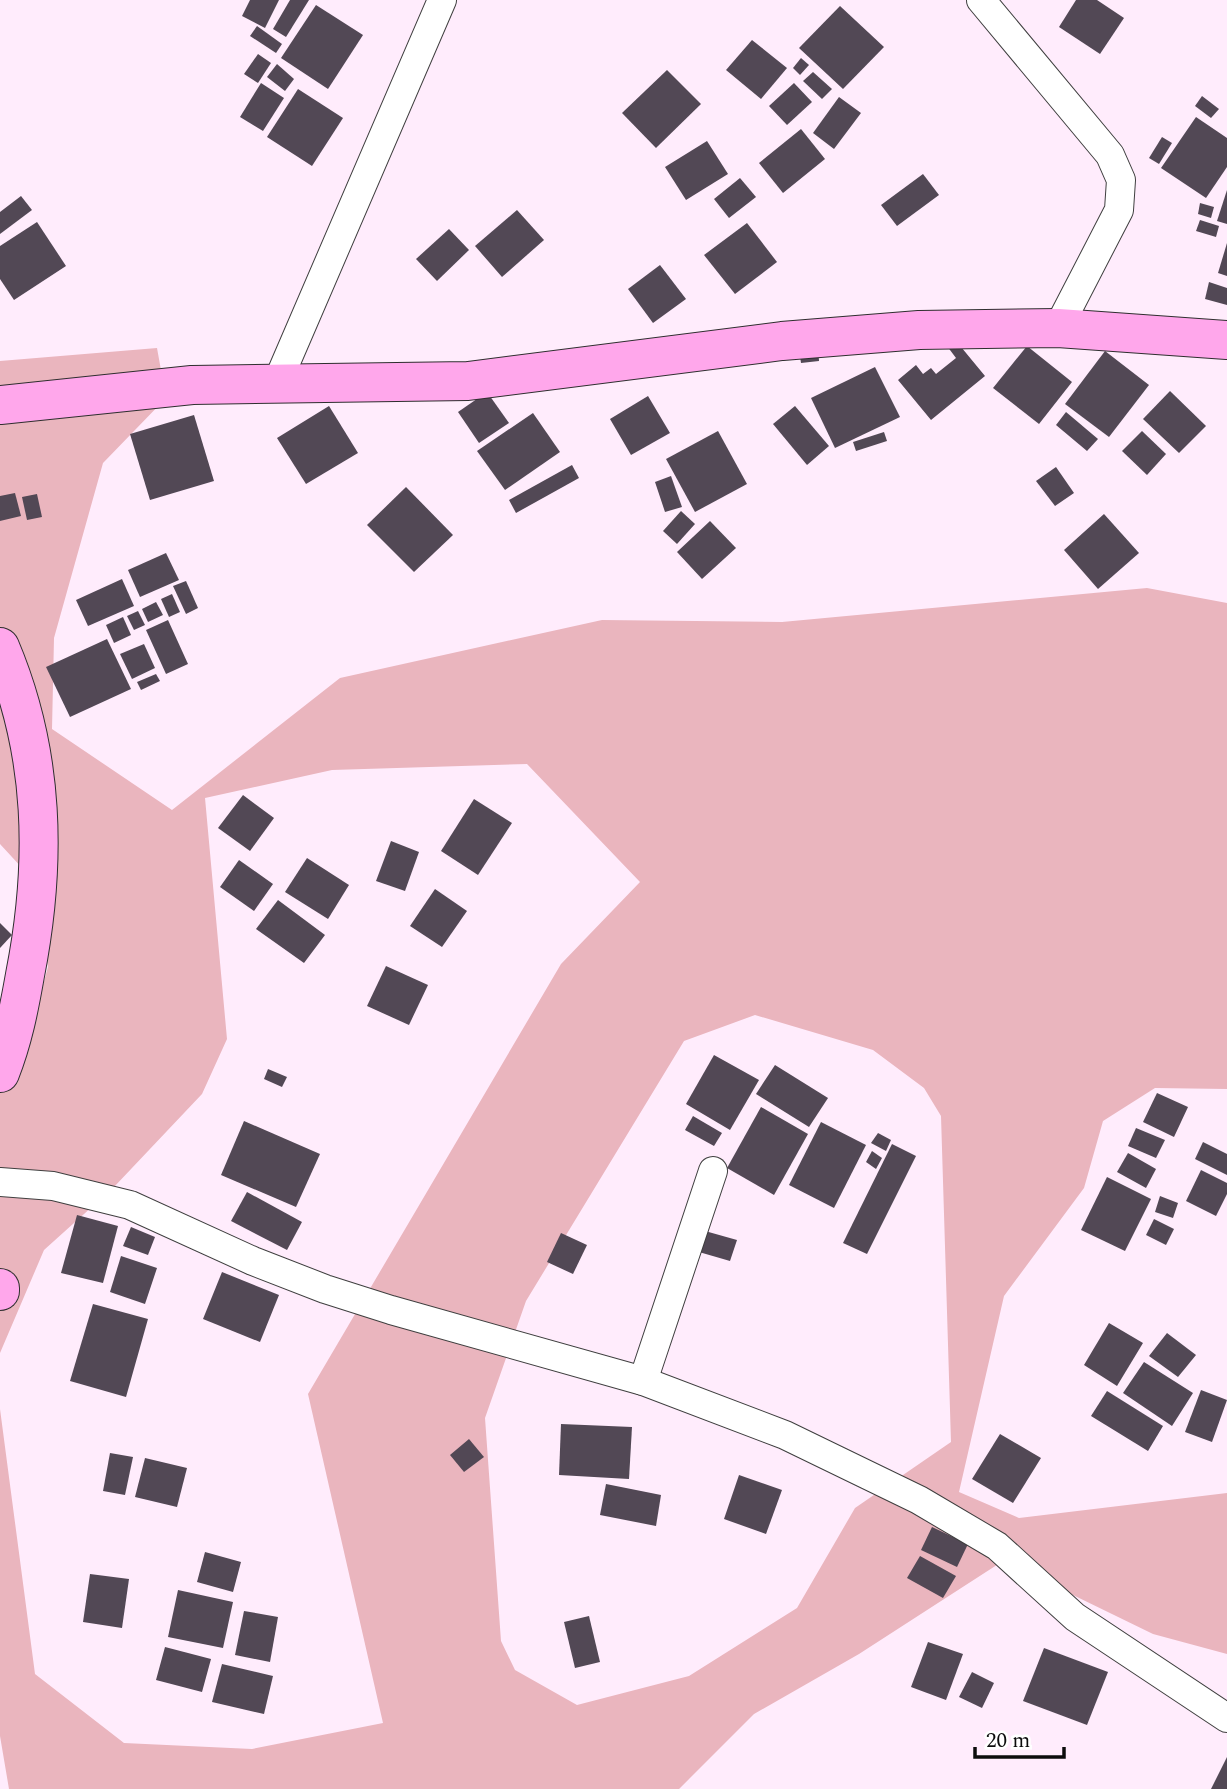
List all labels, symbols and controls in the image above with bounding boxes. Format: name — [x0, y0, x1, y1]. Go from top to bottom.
scale bar — [975, 1716, 1064, 1760]
text: 20 m — [986, 1725, 1030, 1757]

